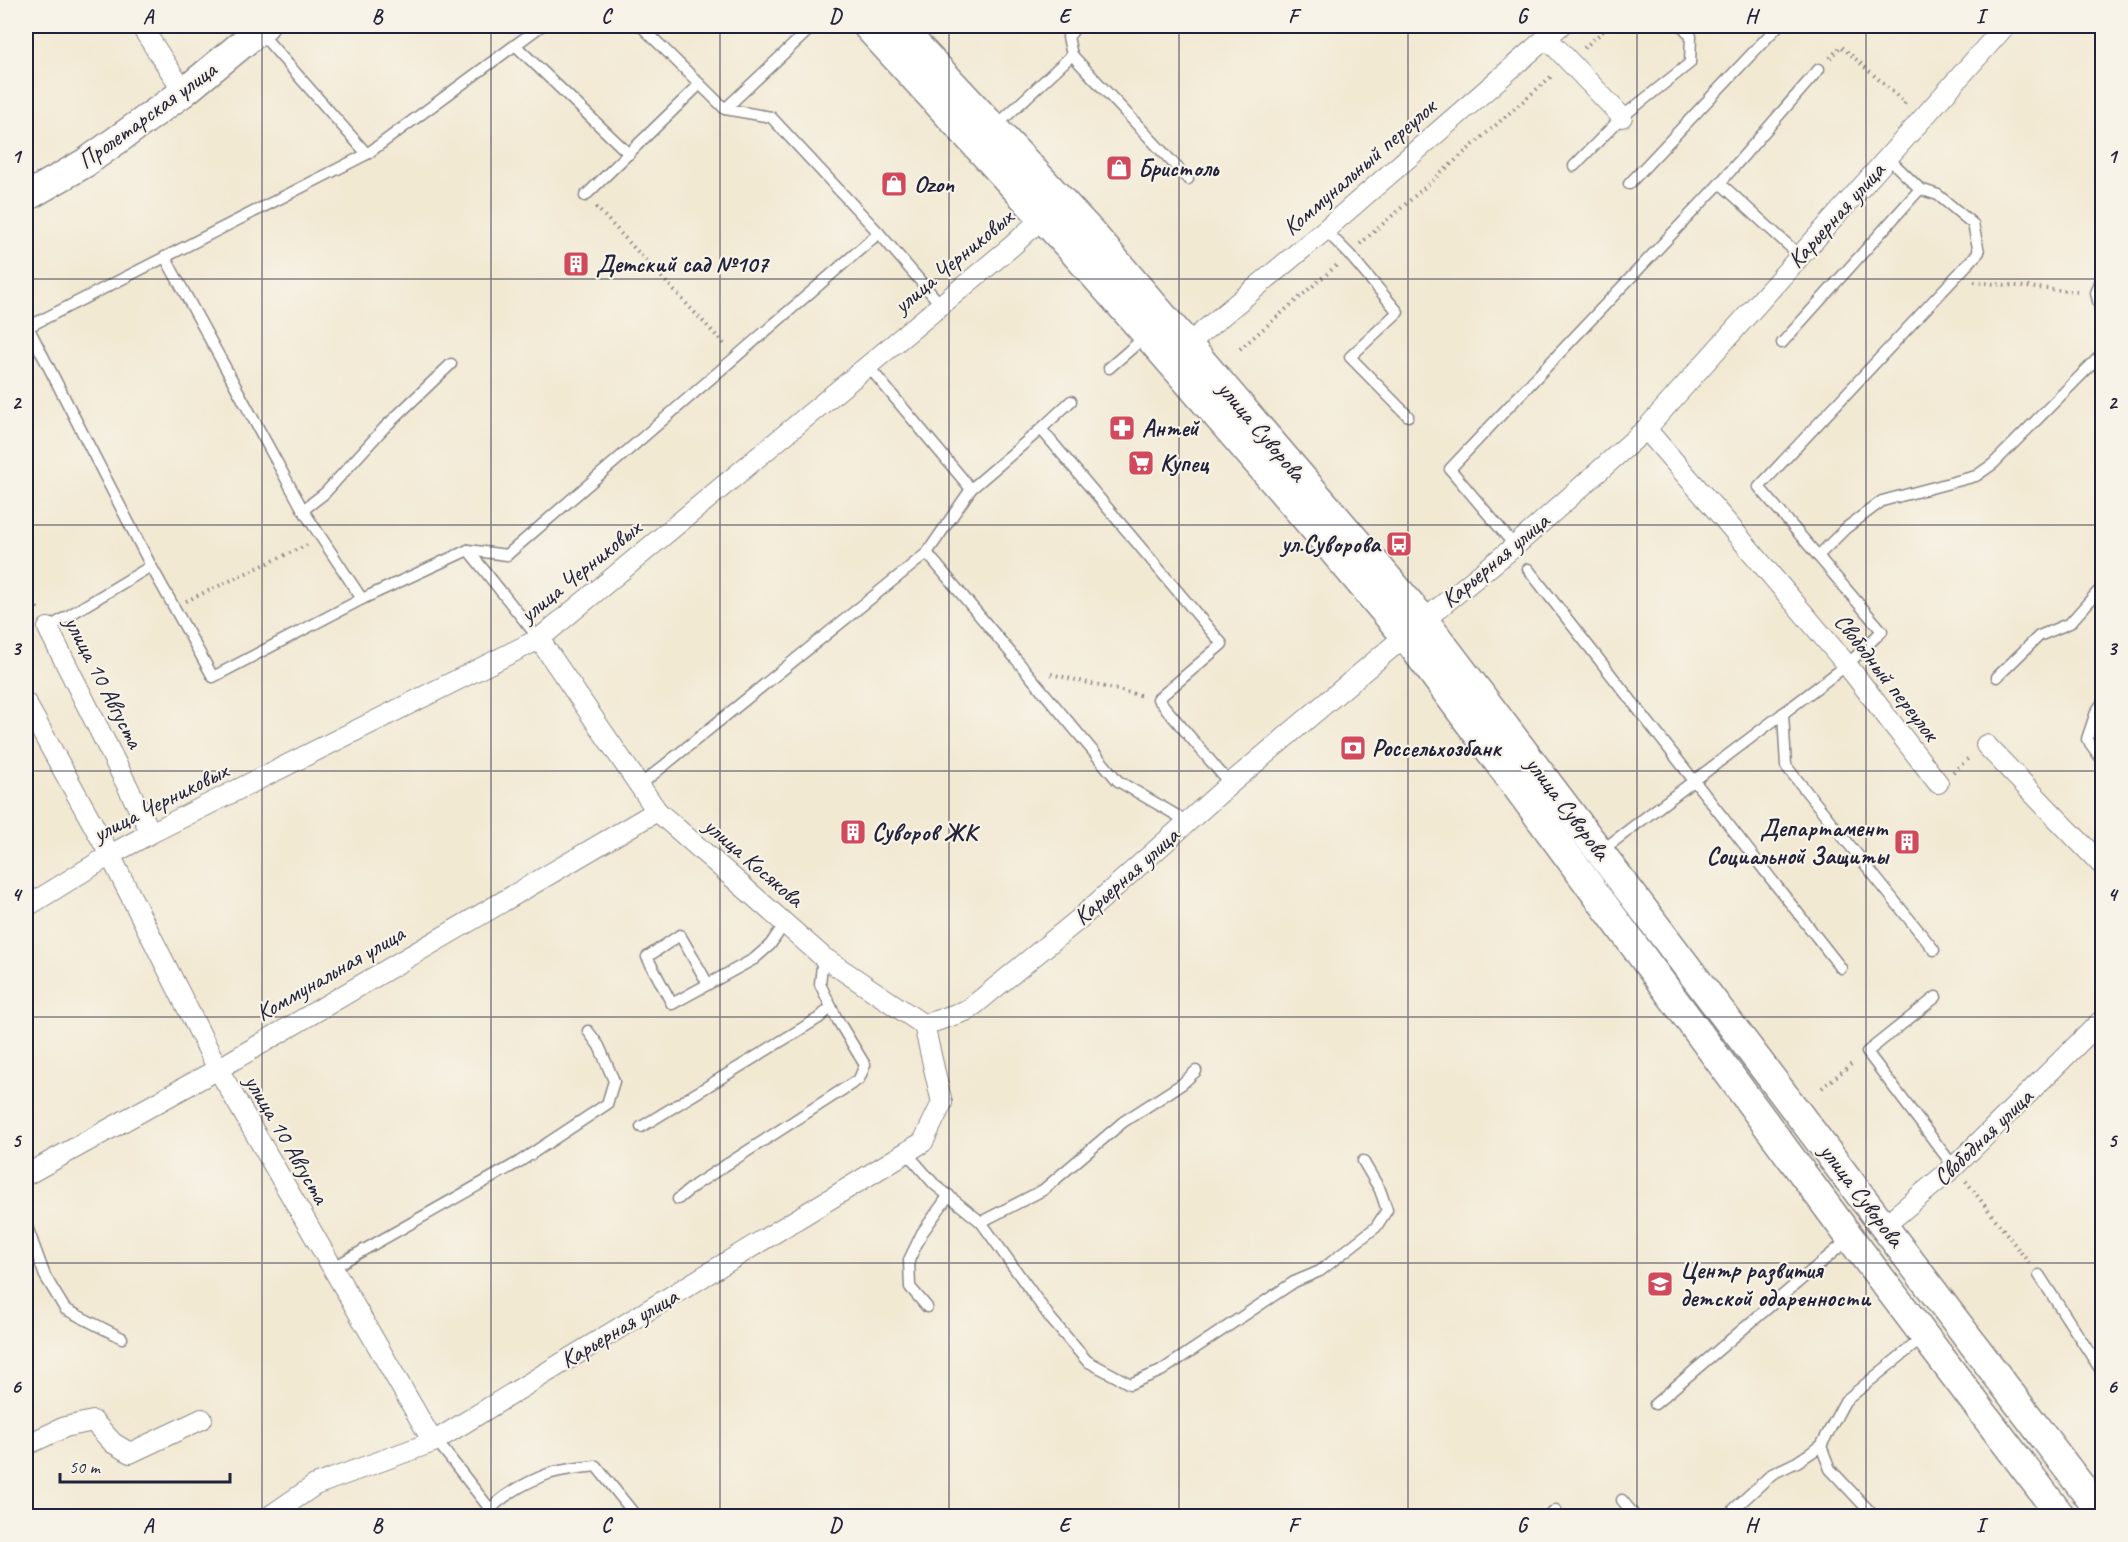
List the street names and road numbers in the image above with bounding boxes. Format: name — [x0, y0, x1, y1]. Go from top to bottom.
street label: Пролетарская улица — [72, 54, 223, 175]
street label: Коммунальный переулок — [1276, 91, 1444, 242]
street label: Карьерная улица — [1781, 155, 1892, 274]
street label: улица Черниковых — [885, 201, 1020, 321]
street label: улица Суворова — [1210, 373, 1314, 489]
street label: Карьерная улица — [1435, 505, 1556, 614]
street label: улица Черниковых — [512, 512, 648, 630]
street label: Свободный переулок — [1828, 607, 1947, 749]
street label: улица 10 Августа — [57, 609, 151, 754]
street label: улица Суворова — [1518, 748, 1618, 867]
street label: улица Черниковых — [86, 754, 234, 850]
street label: улица Косякова — [697, 809, 811, 914]
street label: Карьерная улица — [1067, 820, 1186, 931]
street label: Коммунальная улица — [250, 918, 411, 1028]
street label: улица 10 Августа — [237, 1067, 337, 1210]
street label: Свободная улица — [1927, 1081, 2040, 1192]
street label: улица Суворова — [1812, 1135, 1912, 1254]
street label: Карьерная улица — [555, 1280, 685, 1375]

